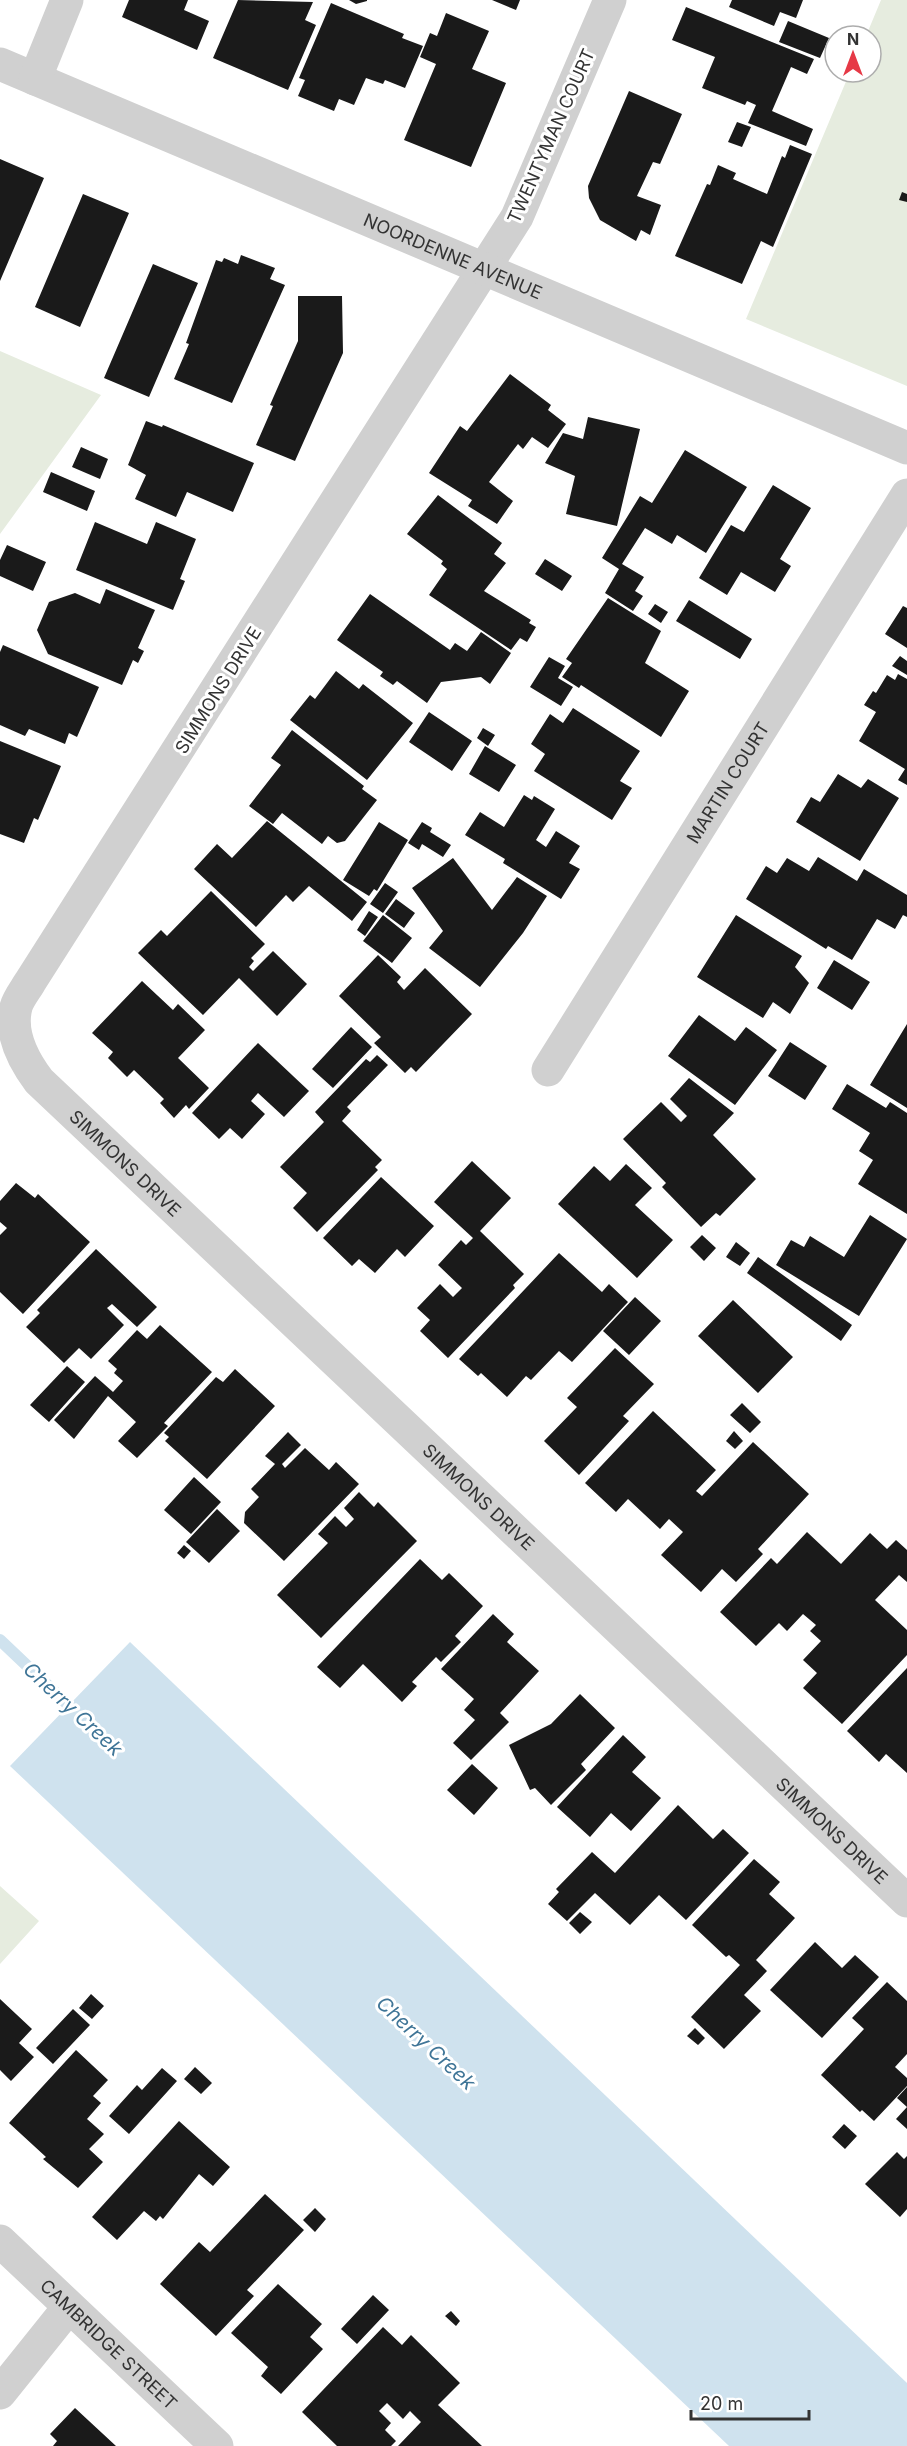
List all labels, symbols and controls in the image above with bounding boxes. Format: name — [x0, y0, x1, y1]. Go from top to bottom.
north arrow — [823, 24, 883, 84]
text: N — [847, 29, 859, 49]
street label: TWENTYMAN COURT — [503, 46, 599, 226]
street label: NOORDENNE AVENUE — [361, 209, 545, 303]
street label: SIMMONS DRIVE — [171, 623, 265, 757]
street label: MARTIN COURT — [682, 718, 773, 847]
street label: SIMMONS DRIVE — [66, 1105, 186, 1220]
street label: SIMMONS DRIVE — [419, 1439, 539, 1554]
water label: Cherry Creek — [19, 1657, 128, 1762]
street label: SIMMONS DRIVE — [772, 1773, 892, 1888]
water label: Cherry Creek — [372, 1991, 481, 2096]
street label: CAMBRIDGE STREET — [36, 2275, 182, 2413]
scale bar — [691, 2383, 810, 2421]
text: 20 m — [700, 2393, 743, 2414]

